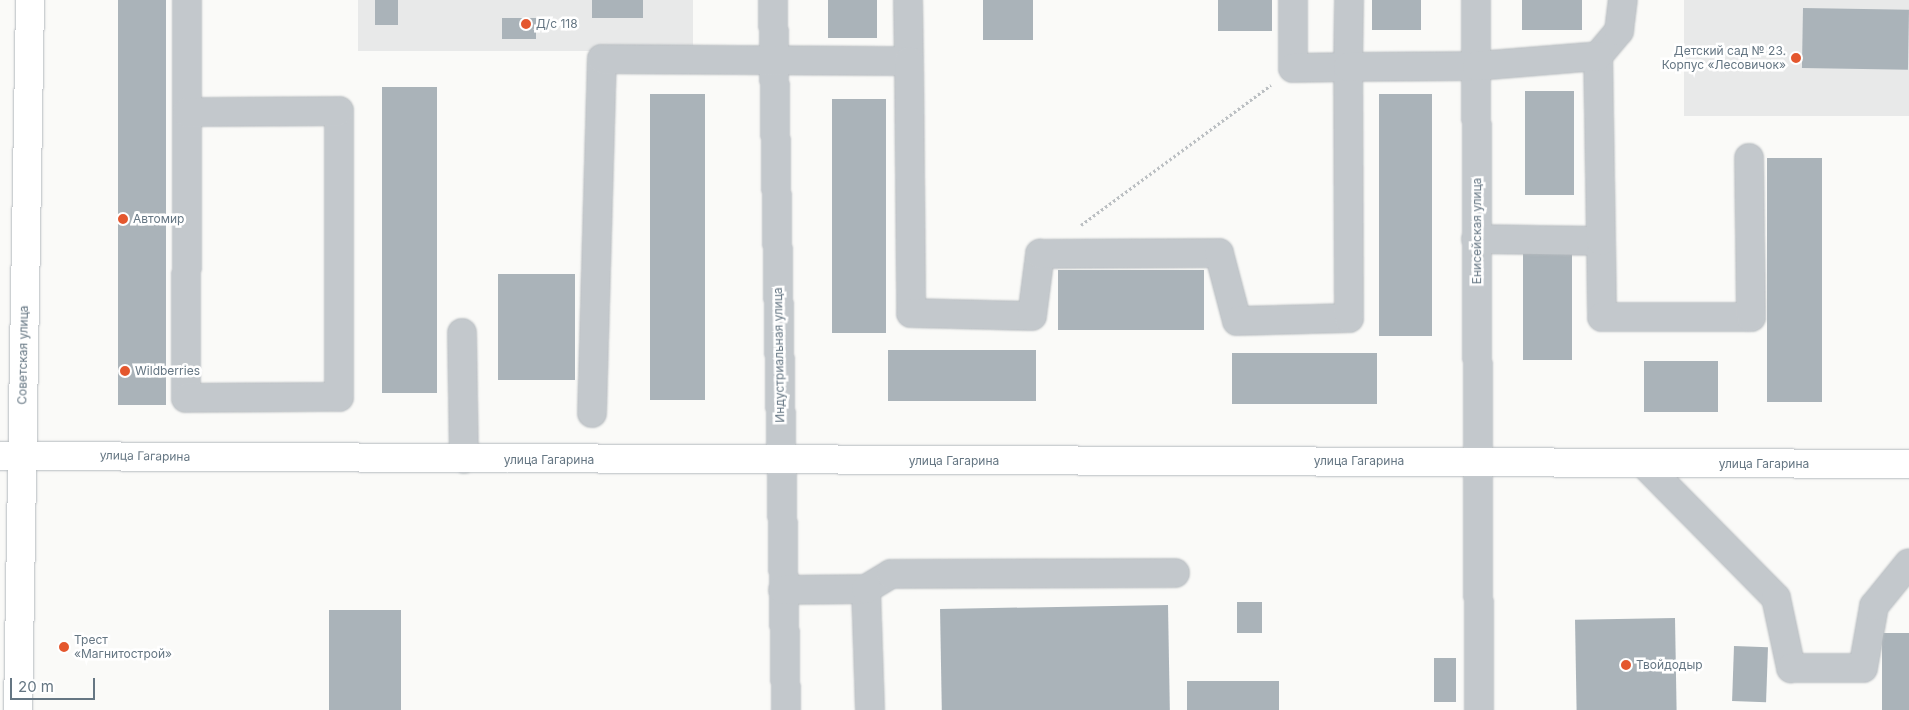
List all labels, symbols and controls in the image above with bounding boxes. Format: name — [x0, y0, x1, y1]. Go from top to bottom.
place label: Д/с 118 — [536, 17, 578, 31]
marker: Д/с 118 — [520, 18, 532, 30]
place label: Детский сад № 23. Корпус «Лесовичок» — [1662, 44, 1786, 72]
marker: Детский сад № 23. Корпус «Лесовичок» — [1790, 52, 1802, 64]
street label: Енисейская улица — [1470, 178, 1484, 284]
place label: Автомир — [133, 212, 184, 226]
marker: Автомир — [117, 213, 129, 225]
street label: Индустриальная улица — [771, 287, 787, 423]
street label: Советская улица — [15, 305, 31, 405]
place label: Wildberries — [135, 364, 200, 378]
marker: Wildberries — [119, 365, 131, 377]
street label: улица Гагарина — [100, 448, 190, 464]
street label: улица Гагарина — [504, 453, 594, 467]
street label: улица Гагарина — [909, 454, 999, 468]
street label: улица Гагарина — [1314, 454, 1404, 468]
street label: улица Гагарина — [1719, 457, 1809, 471]
place label: Трест «Магнитострой» — [74, 633, 172, 661]
marker: Трест «Магнитострой» — [58, 641, 70, 653]
place label: Твойдодыр — [1636, 658, 1703, 672]
marker: Твойдодыр — [1620, 659, 1632, 671]
scale bar — [12, 668, 98, 700]
text: 20 m — [18, 677, 54, 696]

